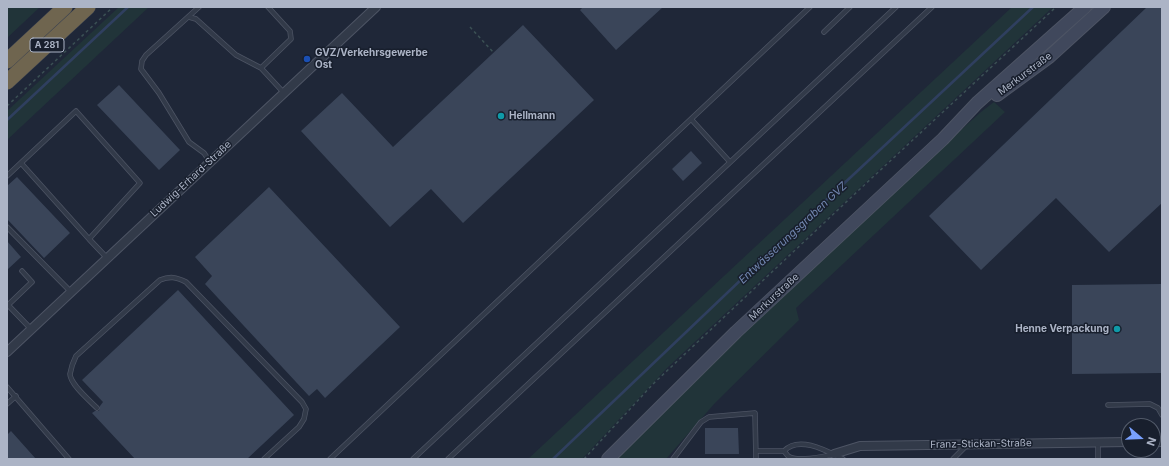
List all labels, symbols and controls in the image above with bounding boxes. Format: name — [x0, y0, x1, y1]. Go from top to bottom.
road number: A 281 — [30, 38, 64, 52]
place label: GVZ/Verkehrsgewerbe Ost — [315, 47, 428, 70]
street label: Merkurstraße — [996, 50, 1054, 98]
marker: GVZ/Verkehrsgewerbe Ost — [302, 54, 312, 64]
place label: Hellmann — [509, 110, 555, 122]
marker: Hellmann — [496, 111, 506, 121]
street label: Ludwig-Erhard-Straße — [148, 139, 234, 219]
water label: Entwässerungsgraben GVZ — [736, 179, 850, 287]
street label: Merkurstraße — [747, 271, 801, 323]
place label: Henne Verpackung — [1015, 323, 1109, 335]
marker: Henne Verpackung — [1112, 324, 1122, 334]
north arrow — [1121, 418, 1161, 458]
text: N — [1143, 435, 1159, 448]
street label: Franz-Stickan-Straße — [930, 437, 1032, 451]

